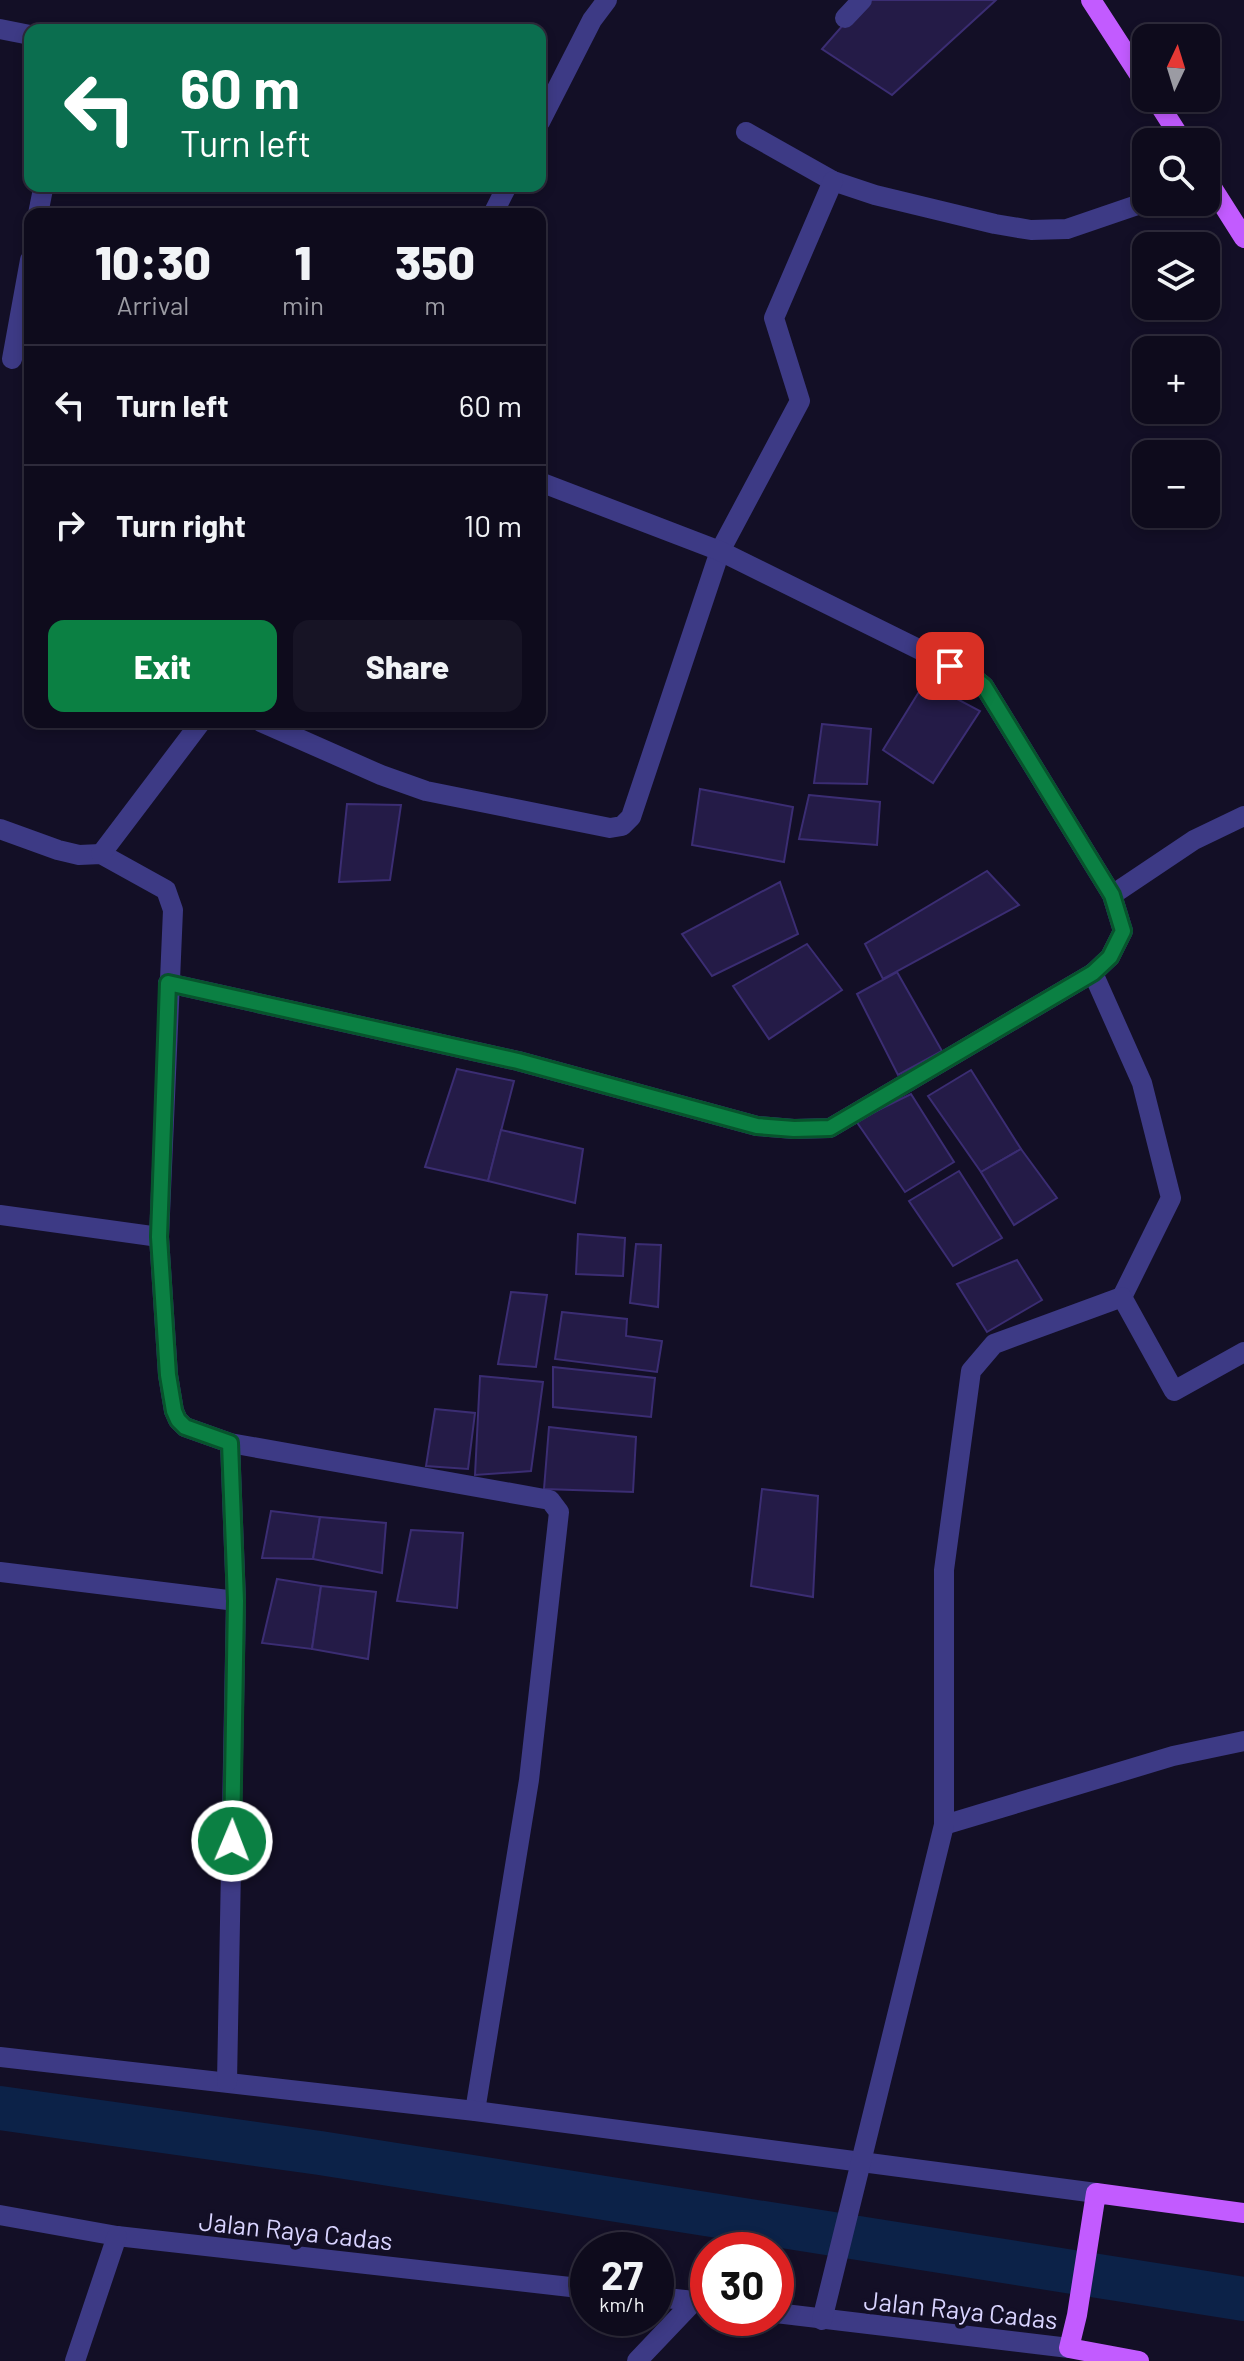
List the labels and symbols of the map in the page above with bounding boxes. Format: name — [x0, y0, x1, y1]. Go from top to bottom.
north arrow — [1132, 24, 1220, 112]
pin — [916, 632, 984, 700]
position arrow — [190, 1799, 274, 1883]
street label: Jalan Raya Cadas — [197, 2204, 395, 2256]
speed limit sign: 30 — [690, 2232, 794, 2336]
street label: Jalan Raya Cadas — [862, 2283, 1060, 2335]

